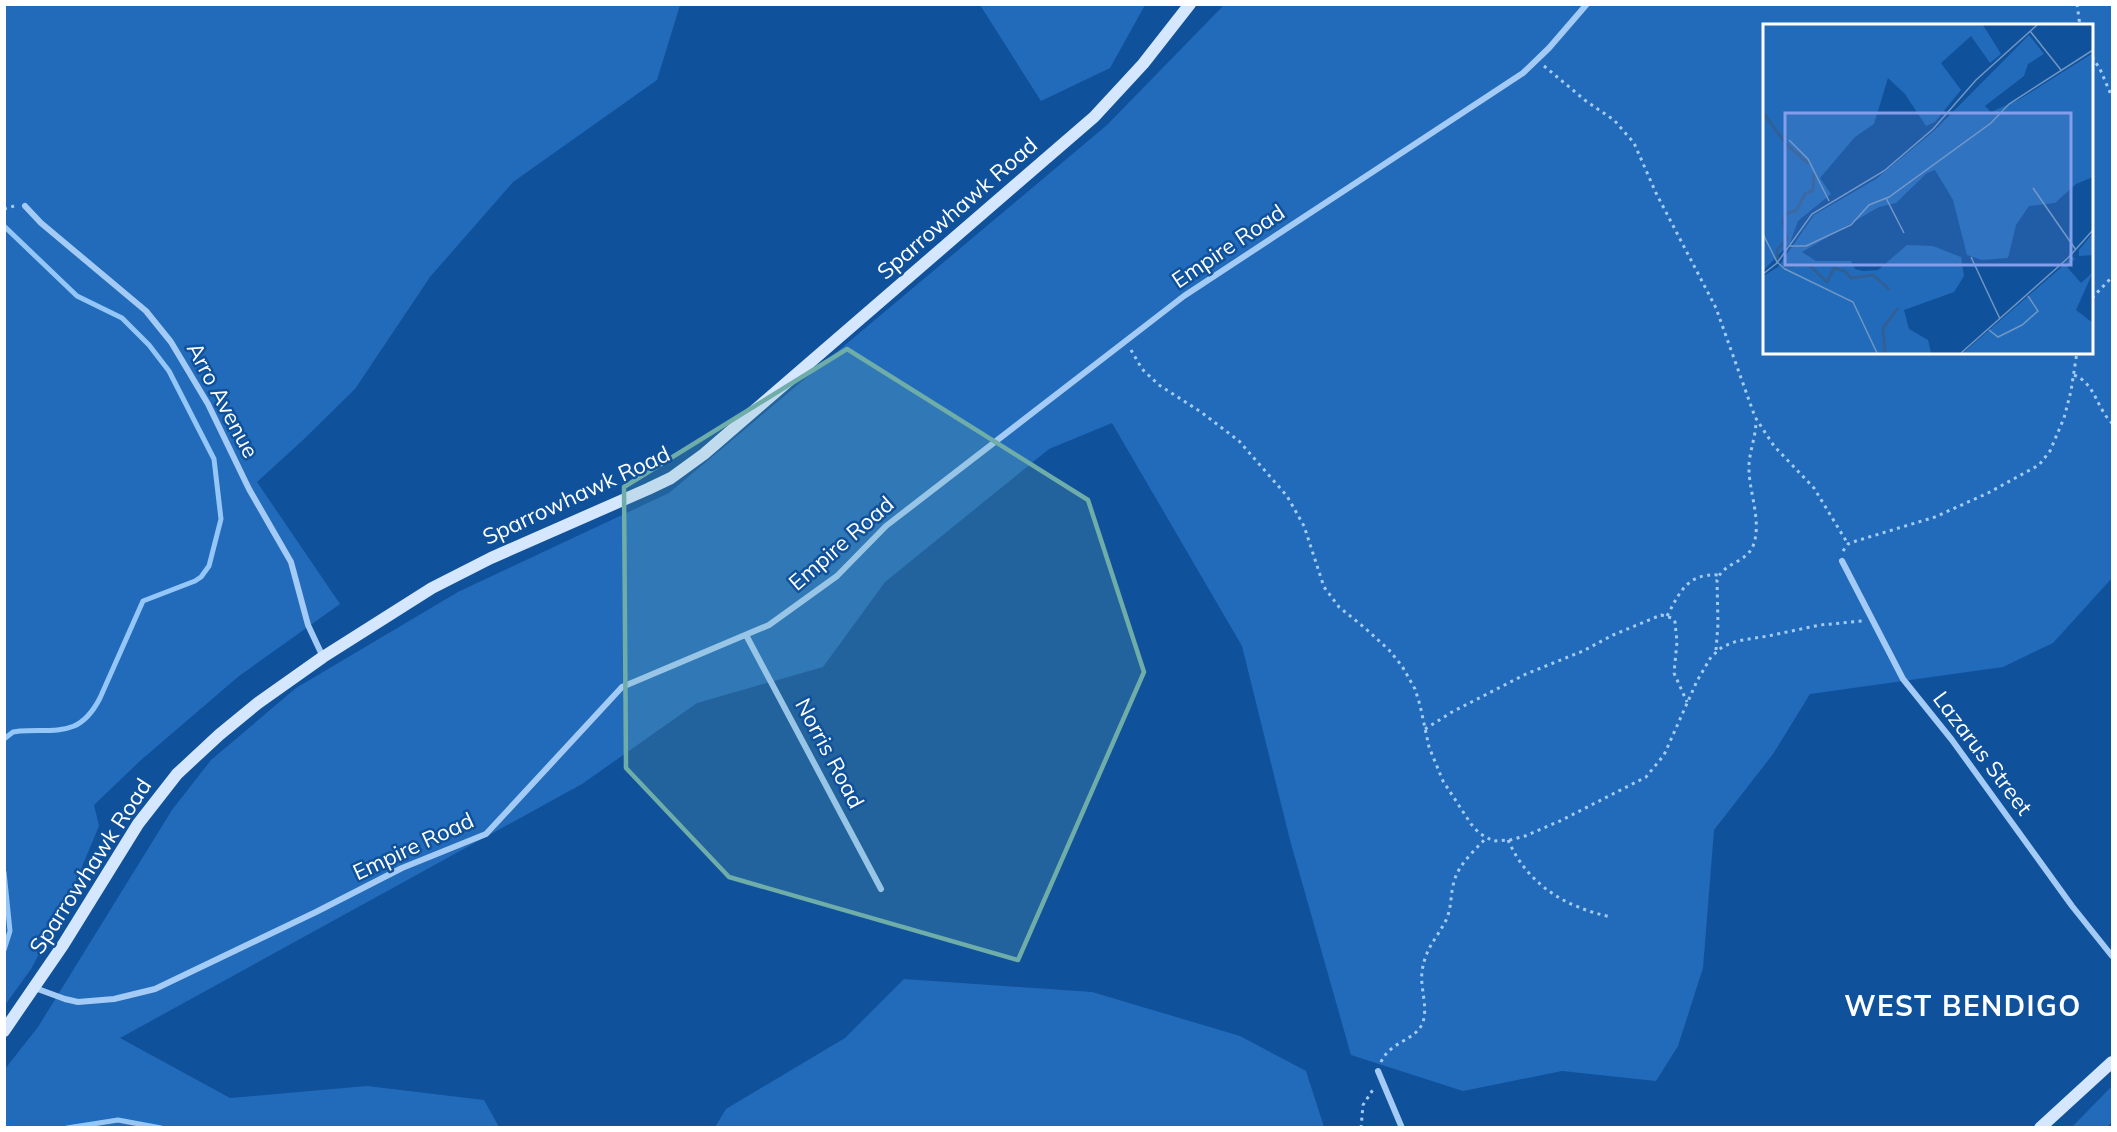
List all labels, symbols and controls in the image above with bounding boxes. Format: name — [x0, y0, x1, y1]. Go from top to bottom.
inset map — [1763, 24, 2093, 354]
street label: Sparrowhawk Road — [871, 131, 1043, 285]
street label: Empire Road — [1166, 198, 1290, 294]
street label: Arro Avenue — [181, 337, 265, 463]
street label: Sparrowhawk Road — [478, 439, 674, 551]
street label: Empire Road — [783, 490, 899, 596]
street label: Lazarus Street — [1927, 686, 2039, 821]
street label: Norris Road — [789, 693, 871, 813]
street label: Sparrowhawk Road — [23, 773, 157, 959]
street label: Empire Road — [348, 806, 478, 886]
district label: WEST BENDIGO — [1844, 988, 2082, 1023]

